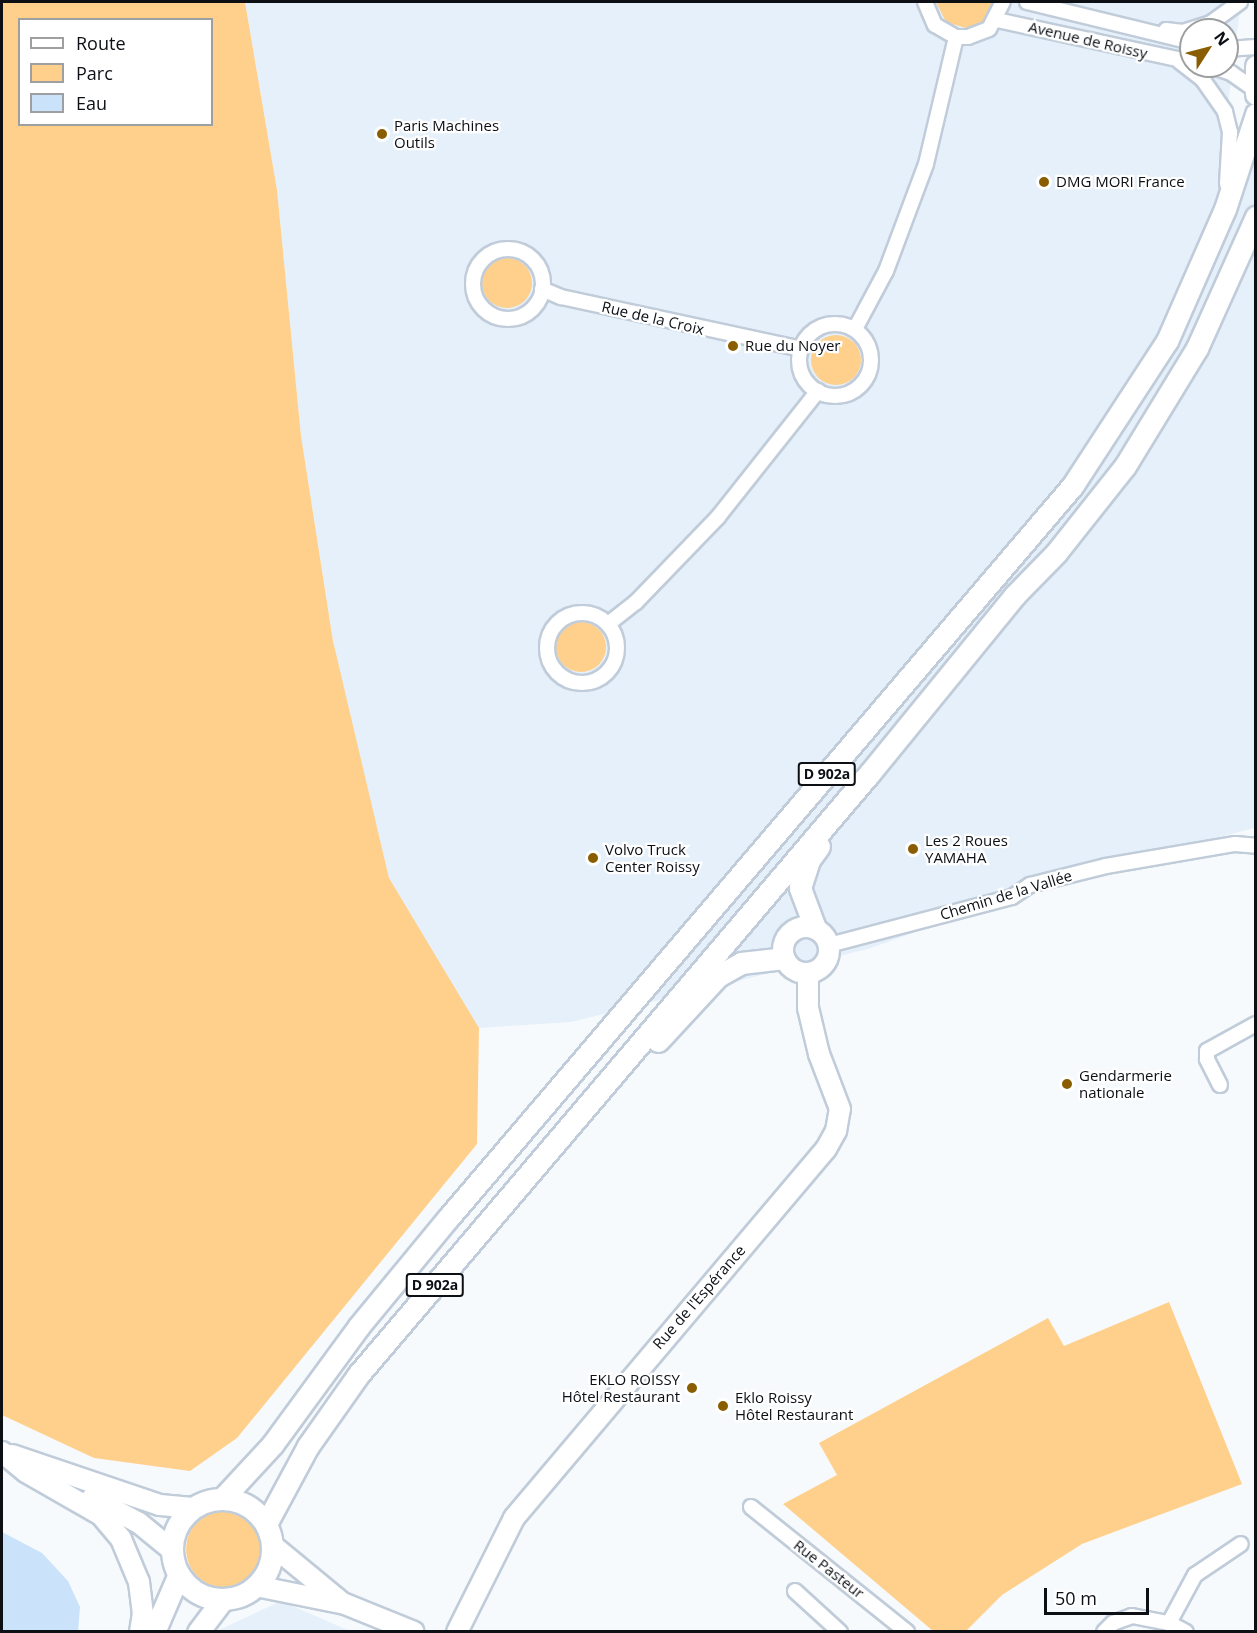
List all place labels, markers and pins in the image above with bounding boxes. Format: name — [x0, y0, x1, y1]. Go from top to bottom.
place label: Paris Machines Outils — [394, 116, 499, 151]
marker: Paris Machines Outils — [375, 127, 389, 141]
place label: DMG MORI France — [1056, 173, 1185, 191]
marker: DMG MORI France — [1037, 175, 1051, 189]
place label: Rue du Noyer — [745, 337, 840, 355]
marker: Rue du Noyer — [726, 339, 740, 353]
place label: Les 2 Roues YAMAHA — [925, 831, 1008, 866]
place label: Volvo Truck Center Roissy — [605, 840, 700, 875]
marker: Les 2 Roues YAMAHA — [906, 842, 920, 856]
marker: Volvo Truck Center Roissy — [586, 851, 600, 865]
place label: Gendarmerie nationale — [1079, 1066, 1172, 1101]
marker: Gendarmerie nationale — [1060, 1077, 1074, 1091]
place label: EKLO ROISSY Hôtel Restaurant — [562, 1370, 680, 1405]
marker: EKLO ROISSY Hôtel Restaurant — [685, 1381, 699, 1395]
place label: Eklo Roissy Hôtel Restaurant — [735, 1388, 853, 1423]
marker: Eklo Roissy Hôtel Restaurant — [716, 1399, 730, 1413]

